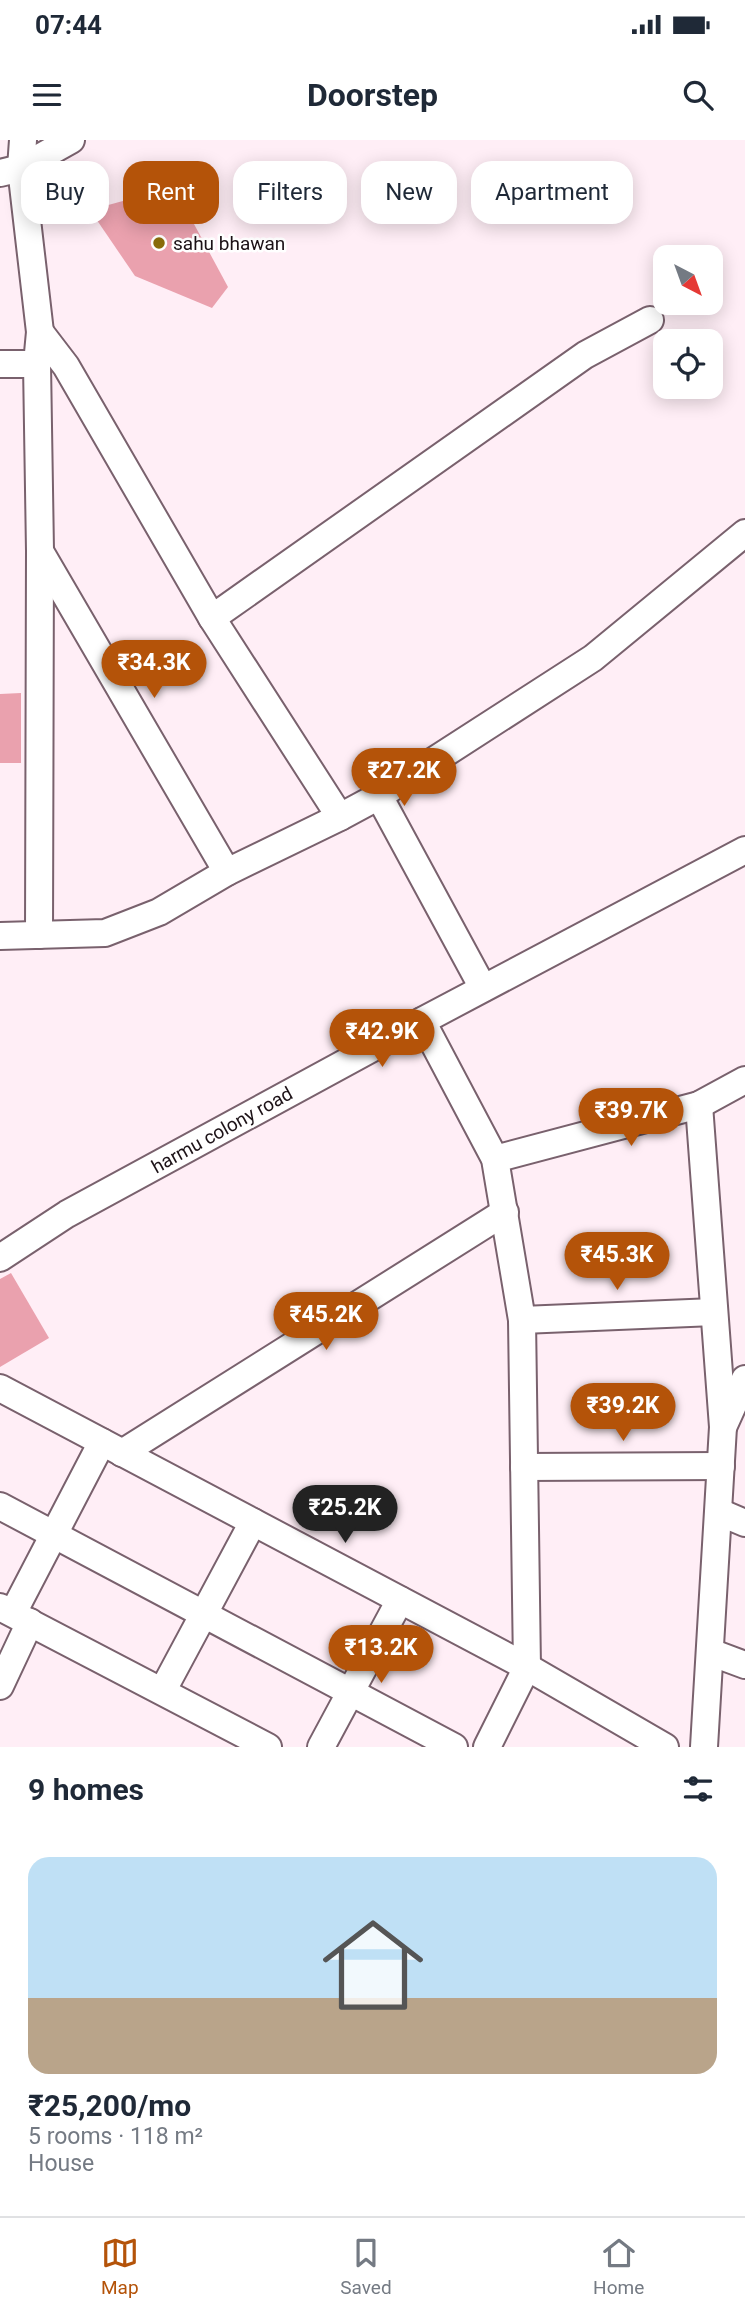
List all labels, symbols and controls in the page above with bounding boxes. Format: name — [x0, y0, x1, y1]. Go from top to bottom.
text: 07:44 — [35, 10, 102, 40]
icon: menu — [28, 76, 66, 114]
text: Doorstep — [307, 76, 438, 114]
icon: search — [679, 76, 717, 114]
chip: Buy — [21, 161, 109, 224]
chip: Rent — [123, 161, 219, 224]
chip: Filters — [233, 161, 347, 224]
chip: New — [361, 161, 457, 224]
chip: Apartment — [471, 161, 633, 224]
place label: sahu bhawan — [173, 232, 285, 255]
marker: sahu bhawan — [151, 235, 167, 251]
north arrow — [653, 245, 723, 315]
map controls — [653, 245, 723, 399]
button: locate — [653, 329, 723, 399]
pin: ₹34.3K — [97, 640, 211, 700]
text: ₹34.3K — [118, 649, 190, 676]
pin: ₹27.2K — [347, 748, 461, 808]
text: ₹27.2K — [368, 757, 440, 784]
pin: ₹42.9K — [325, 1010, 439, 1069]
text: ₹42.9K — [346, 1018, 418, 1045]
street label: harmu colony road — [147, 1082, 297, 1178]
pin: ₹39.7K — [574, 1088, 688, 1148]
text: ₹39.7K — [595, 1097, 667, 1124]
pin: ₹45.3K — [560, 1232, 674, 1292]
text: ₹45.3K — [581, 1241, 653, 1268]
pin: ₹45.2K — [269, 1292, 383, 1352]
text: ₹45.2K — [290, 1301, 362, 1328]
pin: ₹39.2K — [566, 1384, 680, 1443]
text: ₹39.2K — [587, 1392, 659, 1419]
pin: ₹25.2K — [288, 1486, 402, 1545]
text: ₹25.2K — [309, 1494, 381, 1521]
pin: ₹13.2K — [324, 1626, 438, 1685]
text: ₹13.2K — [345, 1634, 417, 1661]
icon: filters — [679, 1770, 717, 1808]
text: 9 homes — [28, 1772, 144, 1807]
icon: home — [310, 1902, 436, 2028]
text: ₹25,200/mo — [28, 2088, 191, 2123]
text: 5 rooms · 118 m² — [28, 2123, 203, 2150]
text: House — [28, 2150, 94, 2177]
tab: Map — [101, 2234, 139, 2299]
tab: Saved — [340, 2234, 392, 2299]
tab: Home — [593, 2234, 644, 2299]

